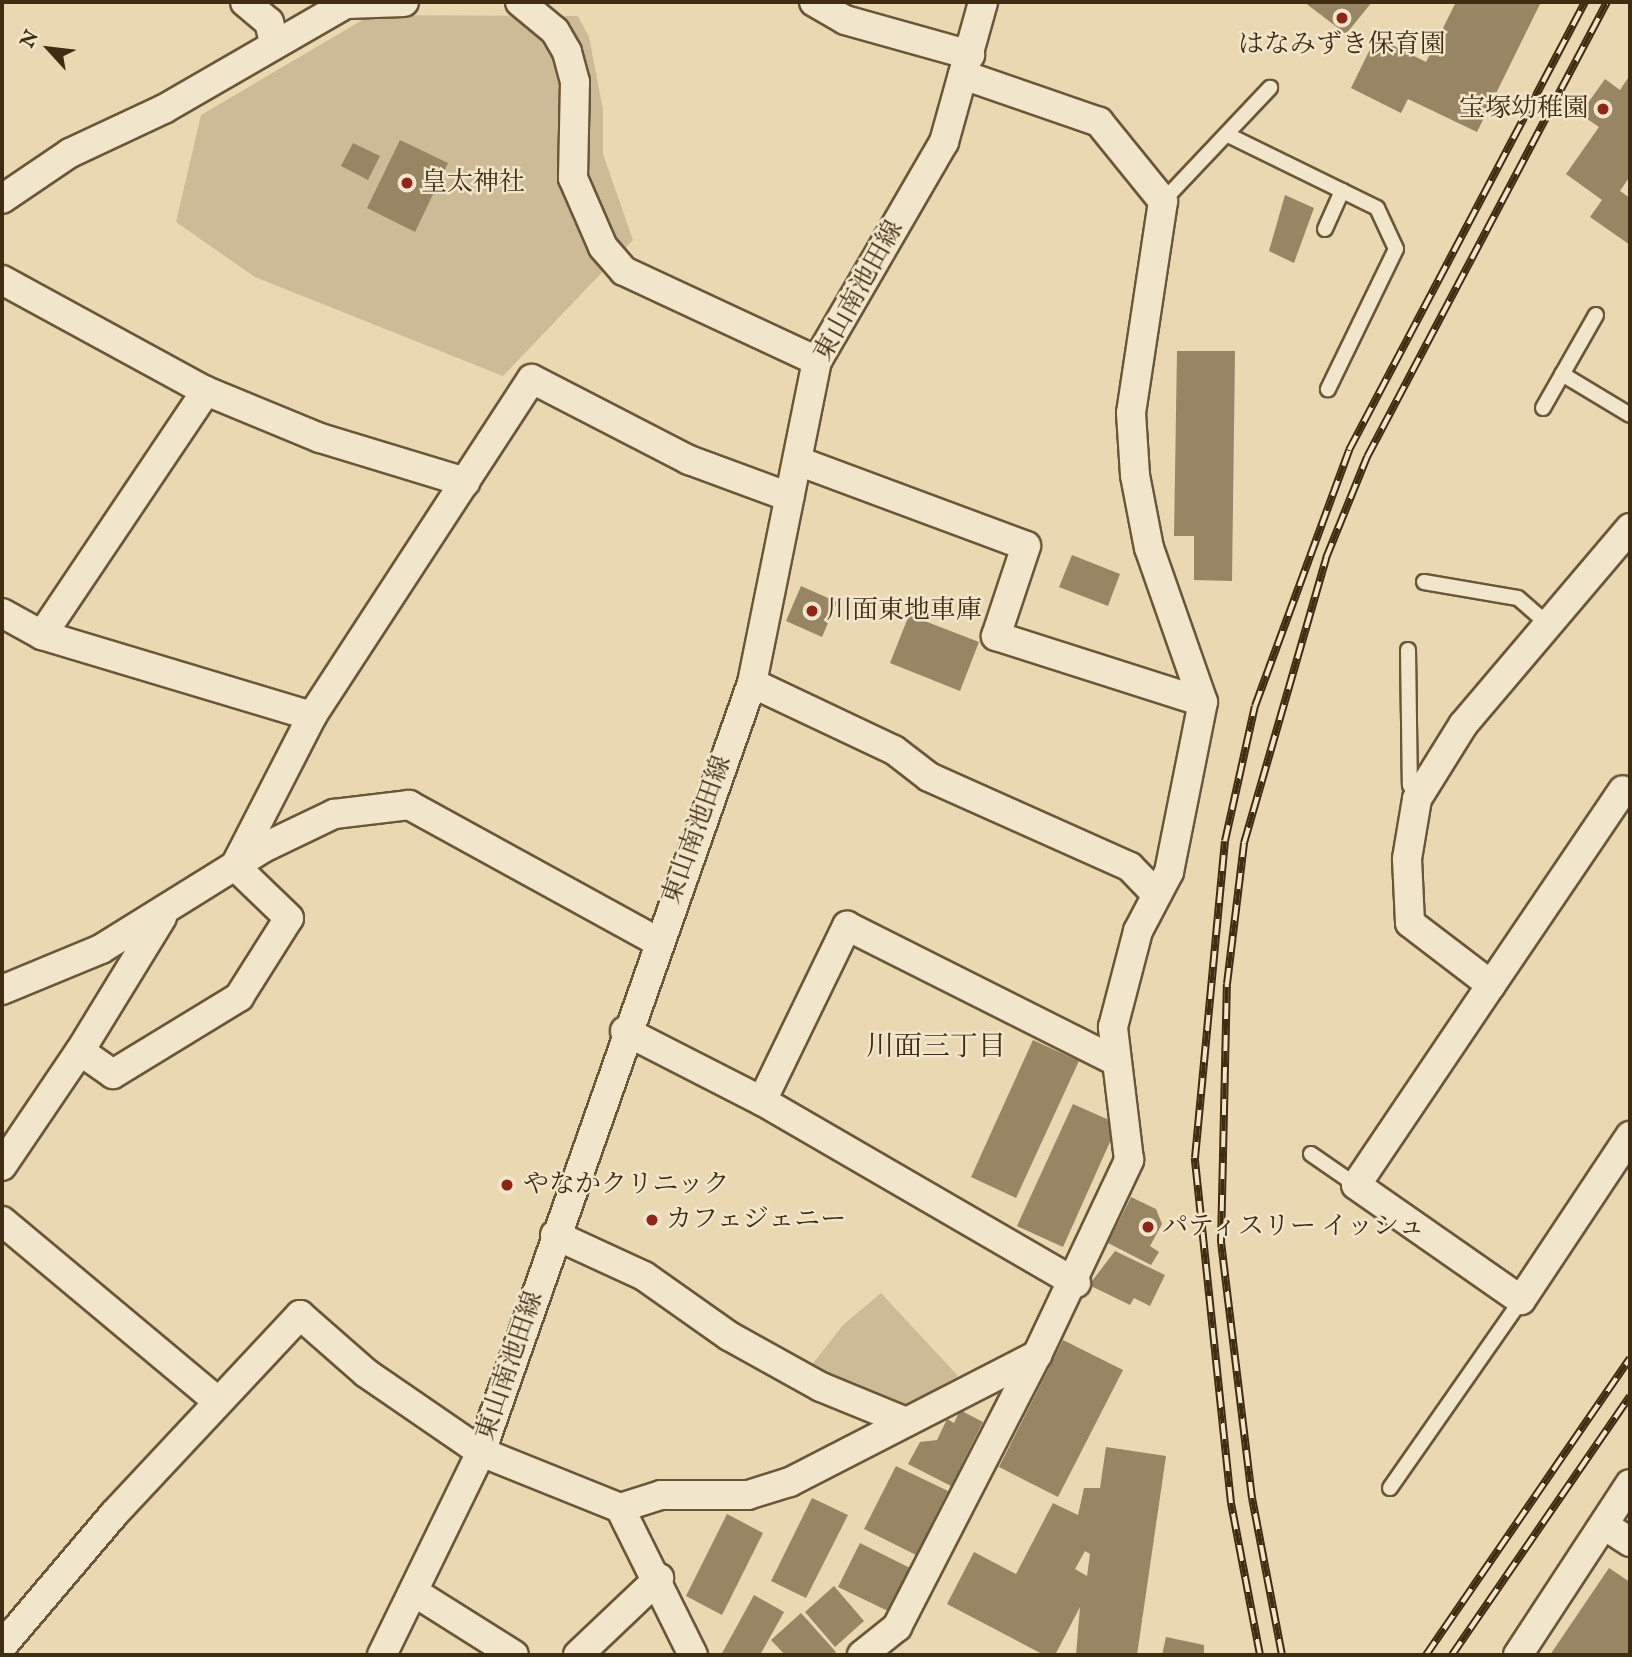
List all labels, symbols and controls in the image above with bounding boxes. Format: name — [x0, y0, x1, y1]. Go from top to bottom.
marker: はなみずき保育園 — [1334, 10, 1350, 26]
north arrow — [14, 14, 84, 84]
text: N — [16, 27, 45, 52]
place label: はなみずき保育園 — [1238, 29, 1446, 61]
place label: 宝塚幼稚園 — [1459, 93, 1589, 125]
marker: 宝塚幼稚園 — [1595, 101, 1611, 117]
place label: 皇太神社 — [421, 167, 525, 199]
marker: 皇太神社 — [399, 175, 415, 191]
street label: 東山南池田線 — [808, 215, 910, 367]
place label: 川面東地車庫 — [826, 595, 982, 627]
marker: 川面東地車庫 — [804, 603, 820, 619]
street label: 東山南池田線 — [656, 751, 738, 909]
district label: 川面三丁目 — [866, 1031, 1006, 1065]
place label: やなかクリニック — [523, 1169, 731, 1201]
marker: やなかクリニック — [497, 1175, 517, 1195]
place label: カフェジェニー — [666, 1204, 848, 1236]
place label: パティスリー イッシュ — [1162, 1211, 1428, 1243]
marker: カフェジェニー — [644, 1212, 660, 1228]
marker: パティスリー イッシュ — [1140, 1219, 1156, 1235]
street label: 東山南池田線 — [470, 1287, 550, 1445]

